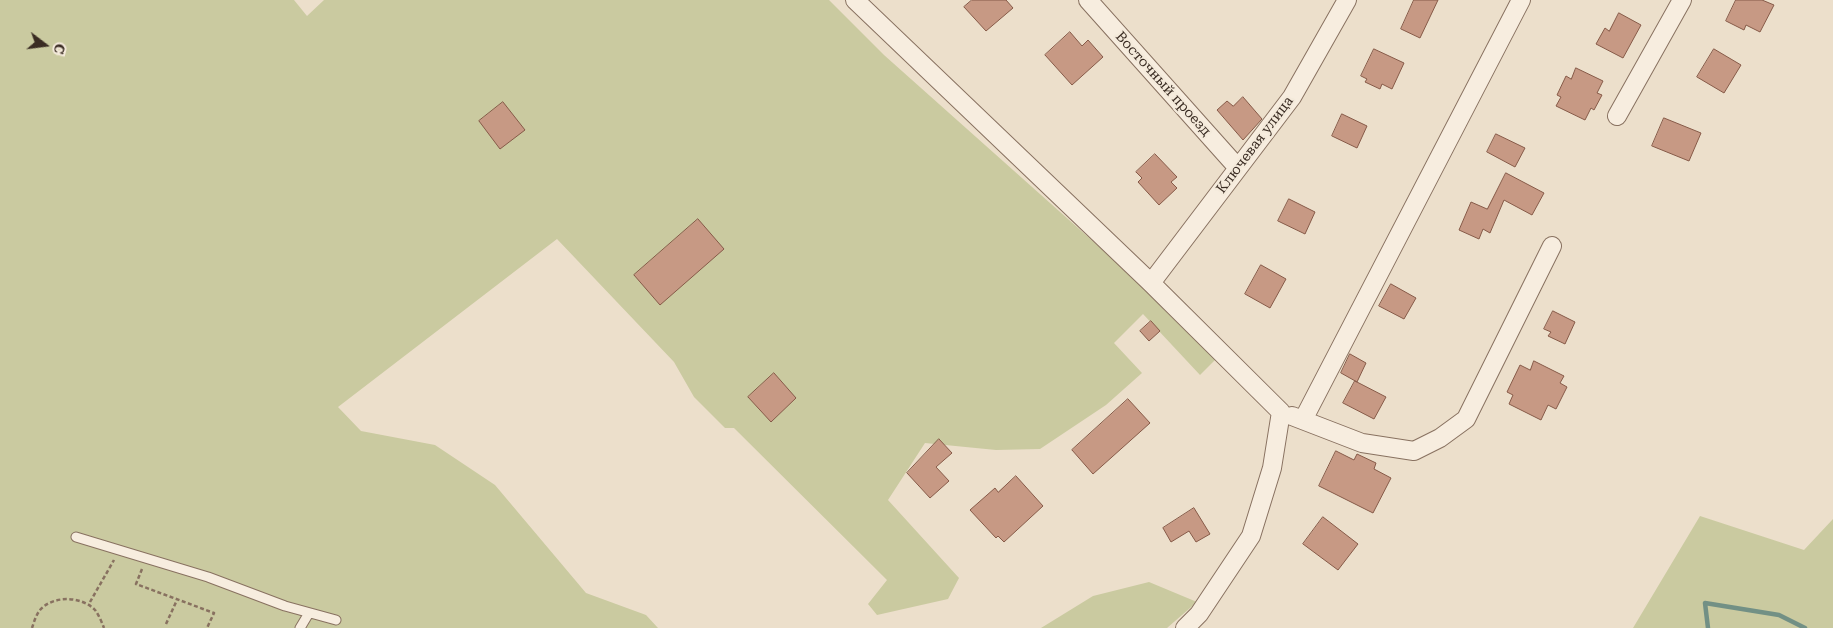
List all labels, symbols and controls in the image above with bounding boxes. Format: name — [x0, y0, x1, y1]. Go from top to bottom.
north arrow — [20, 20, 70, 70]
street label: Восточный проезд — [1112, 28, 1214, 140]
text: С — [50, 42, 68, 56]
street label: Ключевая улица — [1213, 93, 1297, 197]

